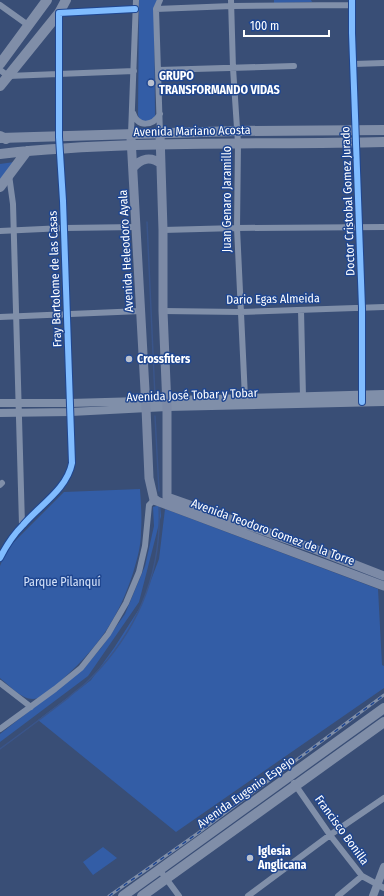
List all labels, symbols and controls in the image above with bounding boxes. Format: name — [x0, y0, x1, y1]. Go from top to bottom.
scale bar — [244, 12, 329, 38]
text: 100 m — [250, 19, 279, 33]
place label: GRUPO TRANSFORMANDO VIDAS — [159, 69, 280, 97]
marker: GRUPO TRANSFORMANDO VIDAS — [146, 78, 156, 88]
street label: Avenida Mariano Acosta — [133, 123, 251, 139]
street label: Doctor Cristobal Gomez Jurado — [338, 126, 358, 276]
street label: Juan Genaro Jaramillo — [220, 146, 234, 252]
street label: Avenida Heleodoro Ayala — [116, 189, 136, 313]
street label: Fray Bartolome de las Casas — [46, 211, 64, 347]
street label: Dario Egas Almeida — [226, 291, 320, 307]
place label: Crossfiters — [137, 352, 191, 366]
marker: Crossfiters — [124, 354, 134, 364]
street label: Avenida José Tobar y Tobar — [126, 386, 259, 404]
street label: Avenida Teodoro Gomez de la Torre — [189, 496, 357, 568]
park label: Parque Pilanquí — [23, 575, 101, 589]
street label: Avenida Eugenio Espejo — [194, 753, 298, 831]
street label: Francisco Bonilla — [312, 792, 372, 868]
place label: Iglesia Anglicana — [257, 844, 307, 872]
marker: Iglesia Anglicana — [245, 853, 255, 863]

